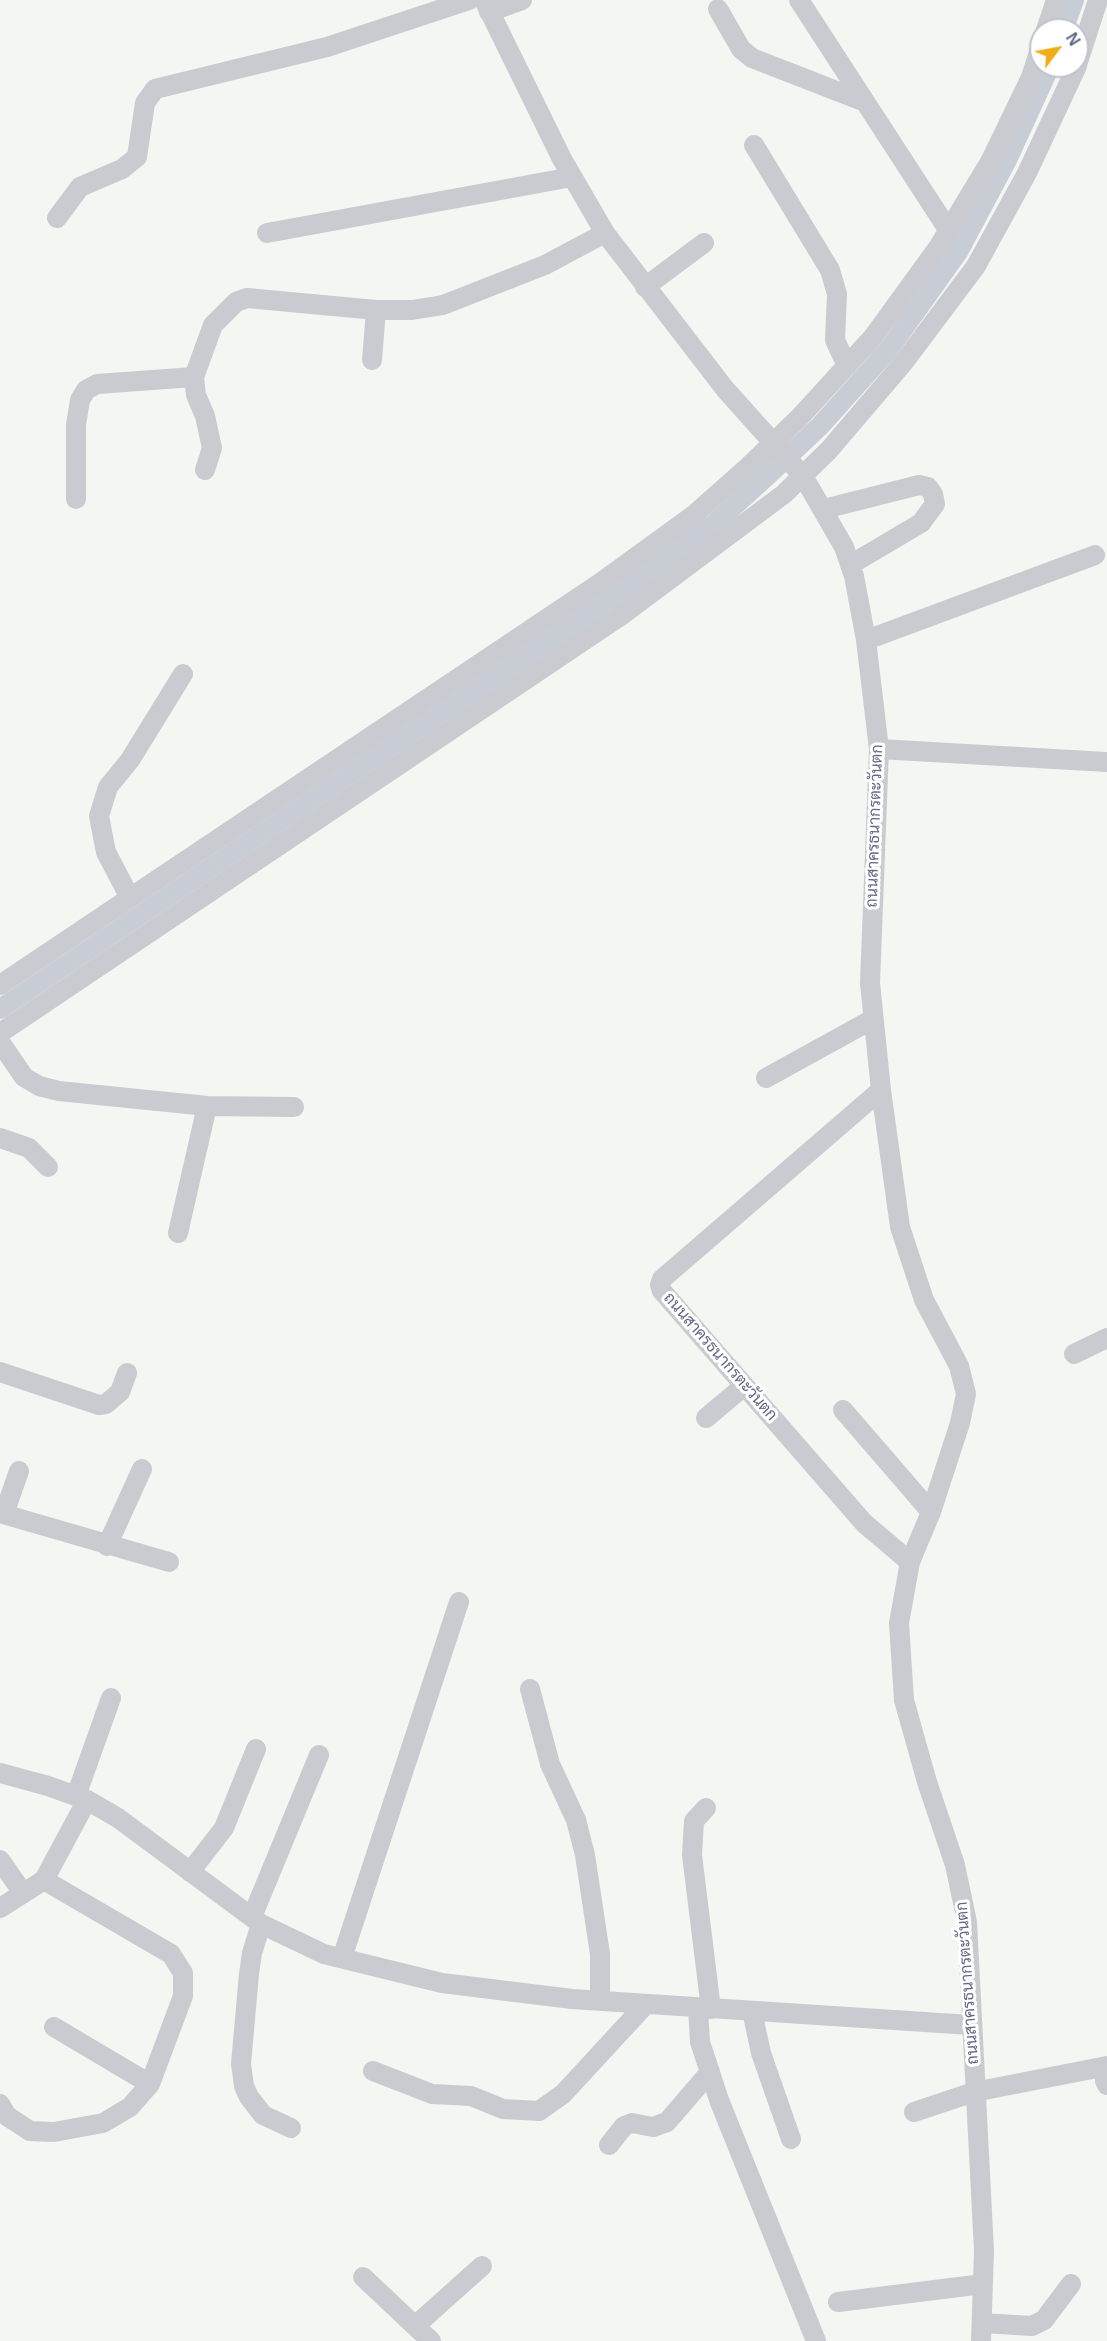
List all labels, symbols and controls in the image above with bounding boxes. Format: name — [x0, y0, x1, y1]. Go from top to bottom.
north arrow — [1029, 18, 1089, 78]
text: N — [1063, 30, 1083, 49]
street label: ถนนสาครธนากรตะวันตก — [863, 744, 887, 908]
street label: ถนนสาครธนากรตะวันตก — [659, 1289, 781, 1425]
street label: ถนนสาครธนากรตะวันตก — [953, 1901, 983, 2065]

